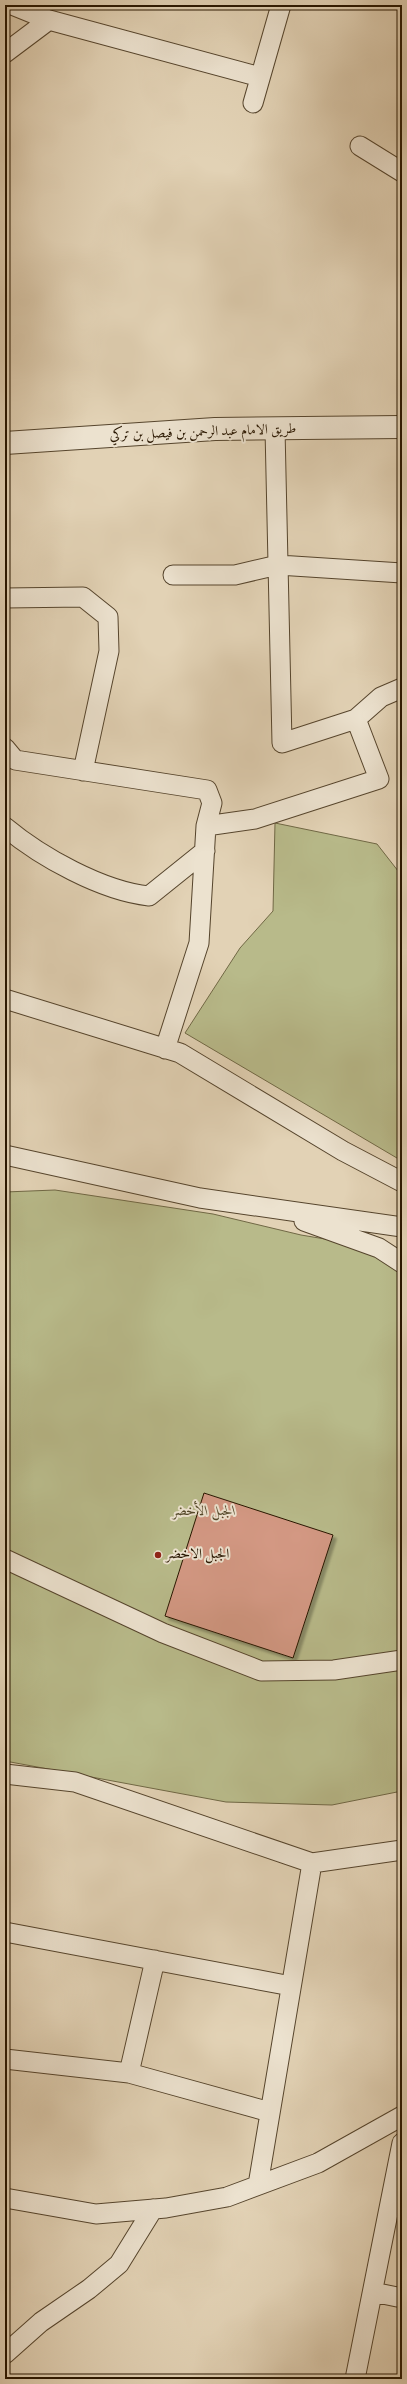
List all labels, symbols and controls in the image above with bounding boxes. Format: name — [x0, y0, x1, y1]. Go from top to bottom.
street label: طريق الامام عبد الرحمن بن فيصل بن تركي — [109, 419, 297, 447]
park label: الجبل الأخضر — [171, 1500, 236, 1522]
place label: الجبل الاخضر — [164, 1545, 229, 1565]
marker: الجبل الاخضر — [153, 1550, 163, 1560]

